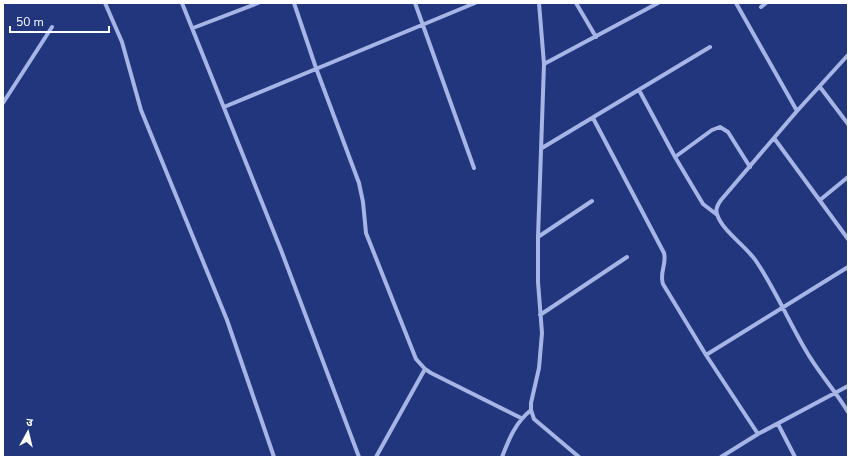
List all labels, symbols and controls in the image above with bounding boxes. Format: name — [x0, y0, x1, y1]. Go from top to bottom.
scale bar — [10, 8, 109, 34]
text: 50 m — [16, 14, 44, 30]
north arrow — [8, 412, 48, 452]
text: उ — [25, 415, 34, 431]

